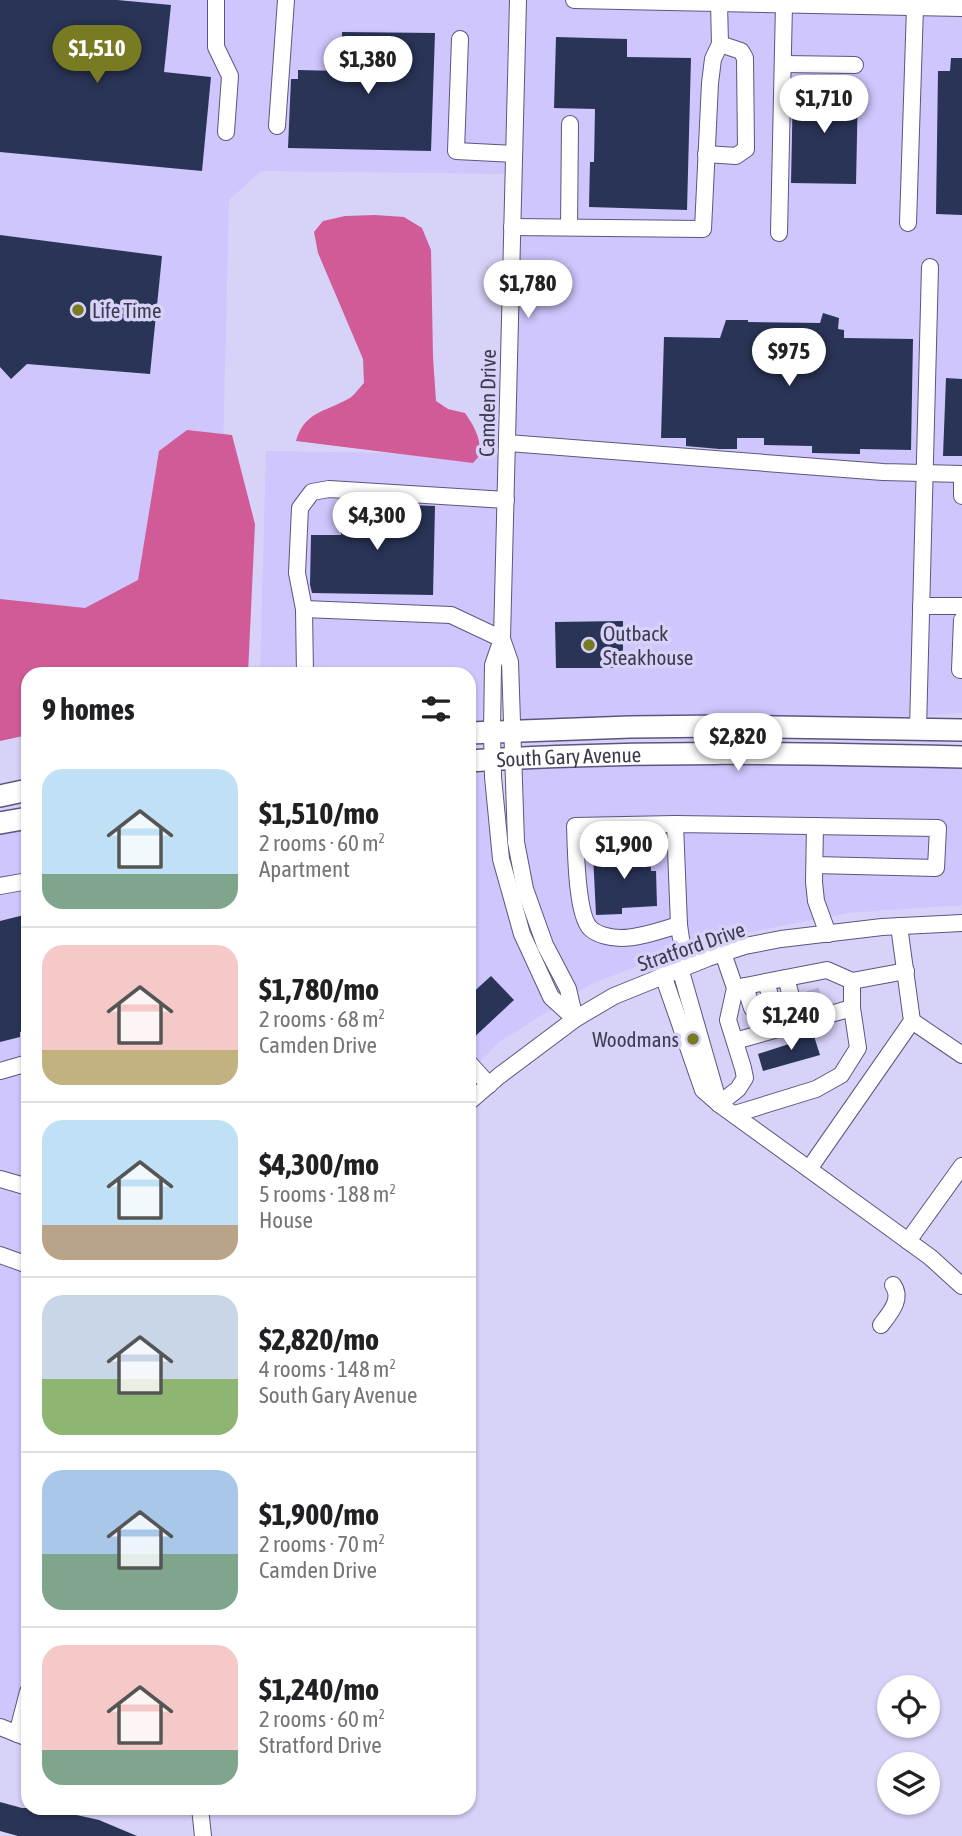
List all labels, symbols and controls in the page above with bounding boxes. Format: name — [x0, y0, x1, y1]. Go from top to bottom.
pin: $1,510 — [40, 25, 154, 85]
text: $1,510 — [69, 35, 126, 61]
pin: $1,380 — [311, 36, 425, 96]
text: $1,380 — [340, 46, 397, 72]
pin: $1,710 — [767, 76, 881, 135]
text: $1,710 — [796, 85, 853, 111]
pin: $1,780 — [471, 260, 585, 320]
text: $1,780 — [500, 270, 557, 296]
place label: Life Time — [92, 298, 161, 322]
marker: Life Time — [70, 302, 86, 318]
pin: $975 — [748, 328, 830, 388]
text: $975 — [768, 338, 810, 364]
street label: Camden Drive — [474, 349, 500, 457]
pin: $4,300 — [320, 492, 434, 552]
text: $4,300 — [349, 502, 406, 528]
place label: Outback Steakhouse — [603, 621, 693, 669]
marker: Outback Steakhouse — [581, 637, 597, 653]
icon: filters — [417, 690, 455, 728]
text: 9 homes — [42, 692, 135, 726]
pin: $2,820 — [681, 714, 795, 773]
text: $2,820 — [710, 723, 767, 749]
street label: South Gary Avenue — [496, 742, 641, 771]
text: $1,510/mo — [259, 796, 379, 830]
icon: home — [98, 797, 182, 881]
pin: $1,900 — [567, 822, 681, 881]
text: 2 rooms · 60 m² — [259, 830, 385, 856]
text: $1,900 — [596, 831, 653, 857]
text: Apartment — [259, 856, 350, 882]
street label: Stratford Drive — [634, 916, 748, 976]
text: $1,780/mo — [259, 972, 379, 1006]
icon: home — [98, 973, 182, 1057]
pin: $1,240 — [734, 992, 848, 1052]
text: $1,240 — [763, 1002, 820, 1028]
text: 2 rooms · 68 m² — [259, 1006, 385, 1032]
place label: Woodmans — [592, 1027, 679, 1051]
marker: Woodmans — [685, 1031, 701, 1047]
text: Camden Drive — [259, 1032, 377, 1058]
text: $4,300/mo — [259, 1147, 379, 1181]
icon: home — [98, 1148, 182, 1232]
text: 5 rooms · 188 m² — [259, 1181, 396, 1207]
text: House — [259, 1207, 313, 1233]
text: $2,820/mo — [259, 1322, 379, 1356]
icon: home — [98, 1323, 182, 1407]
text: 4 rooms · 148 m² — [259, 1356, 396, 1382]
text: South Gary Avenue — [259, 1382, 417, 1408]
text: $1,900/mo — [259, 1497, 379, 1531]
icon: home — [98, 1498, 182, 1582]
text: 2 rooms · 70 m² — [259, 1531, 385, 1557]
text: Camden Drive — [259, 1557, 377, 1583]
text: $1,240/mo — [259, 1672, 379, 1706]
icon: home — [98, 1673, 182, 1757]
map controls — [877, 1675, 940, 1815]
button: locate — [877, 1675, 940, 1738]
text: 2 rooms · 60 m² — [259, 1706, 385, 1732]
text: Stratford Drive — [259, 1732, 382, 1758]
button: layers — [877, 1752, 940, 1815]

